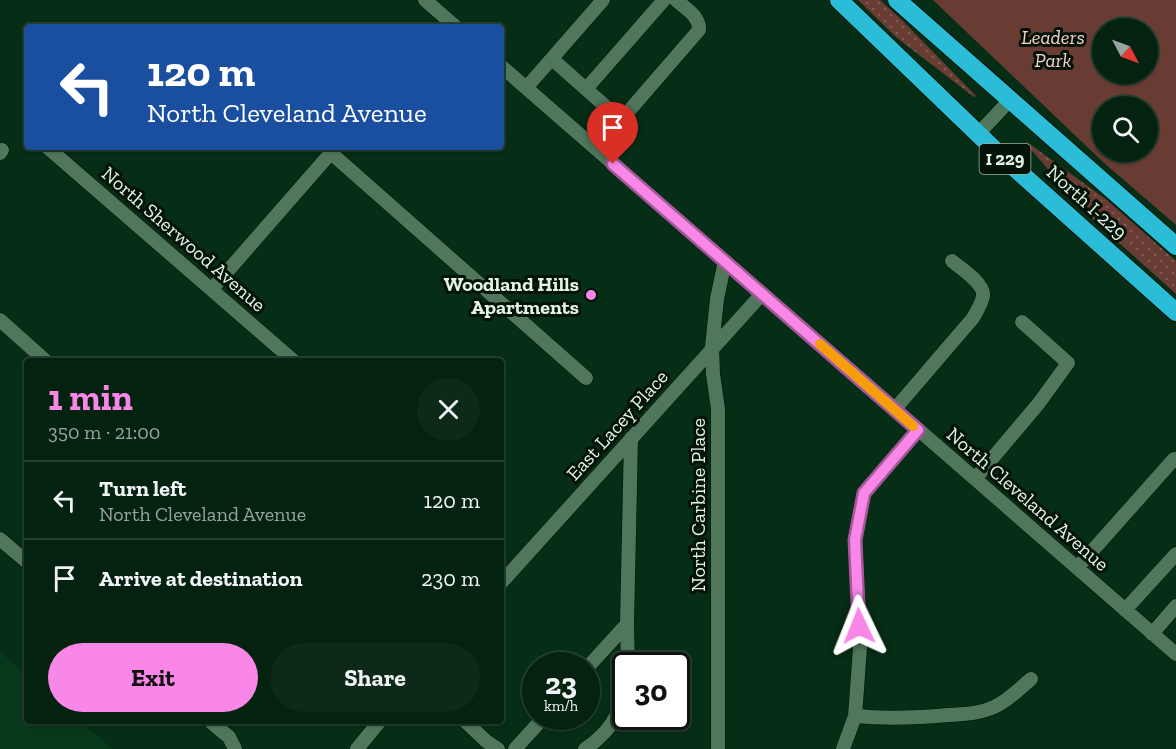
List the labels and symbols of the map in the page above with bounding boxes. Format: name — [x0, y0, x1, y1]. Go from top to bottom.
north arrow — [1092, 18, 1158, 84]
park label: Leaders Park — [1021, 25, 1085, 72]
pin — [587, 102, 638, 164]
road number: I 229 — [980, 144, 1030, 174]
street label: North I-229 — [1042, 160, 1132, 244]
street label: North Sherwood Avenue — [97, 161, 271, 317]
place label: Woodland Hills Apartments — [444, 272, 579, 319]
marker: Woodland Hills Apartments — [584, 288, 598, 302]
street label: East Lacey Place — [561, 365, 673, 485]
street label: North Carbine Place — [686, 418, 710, 592]
street label: North Cleveland Avenue — [942, 422, 1114, 576]
position arrow — [827, 594, 891, 658]
speed limit sign: 30 — [612, 652, 690, 730]

